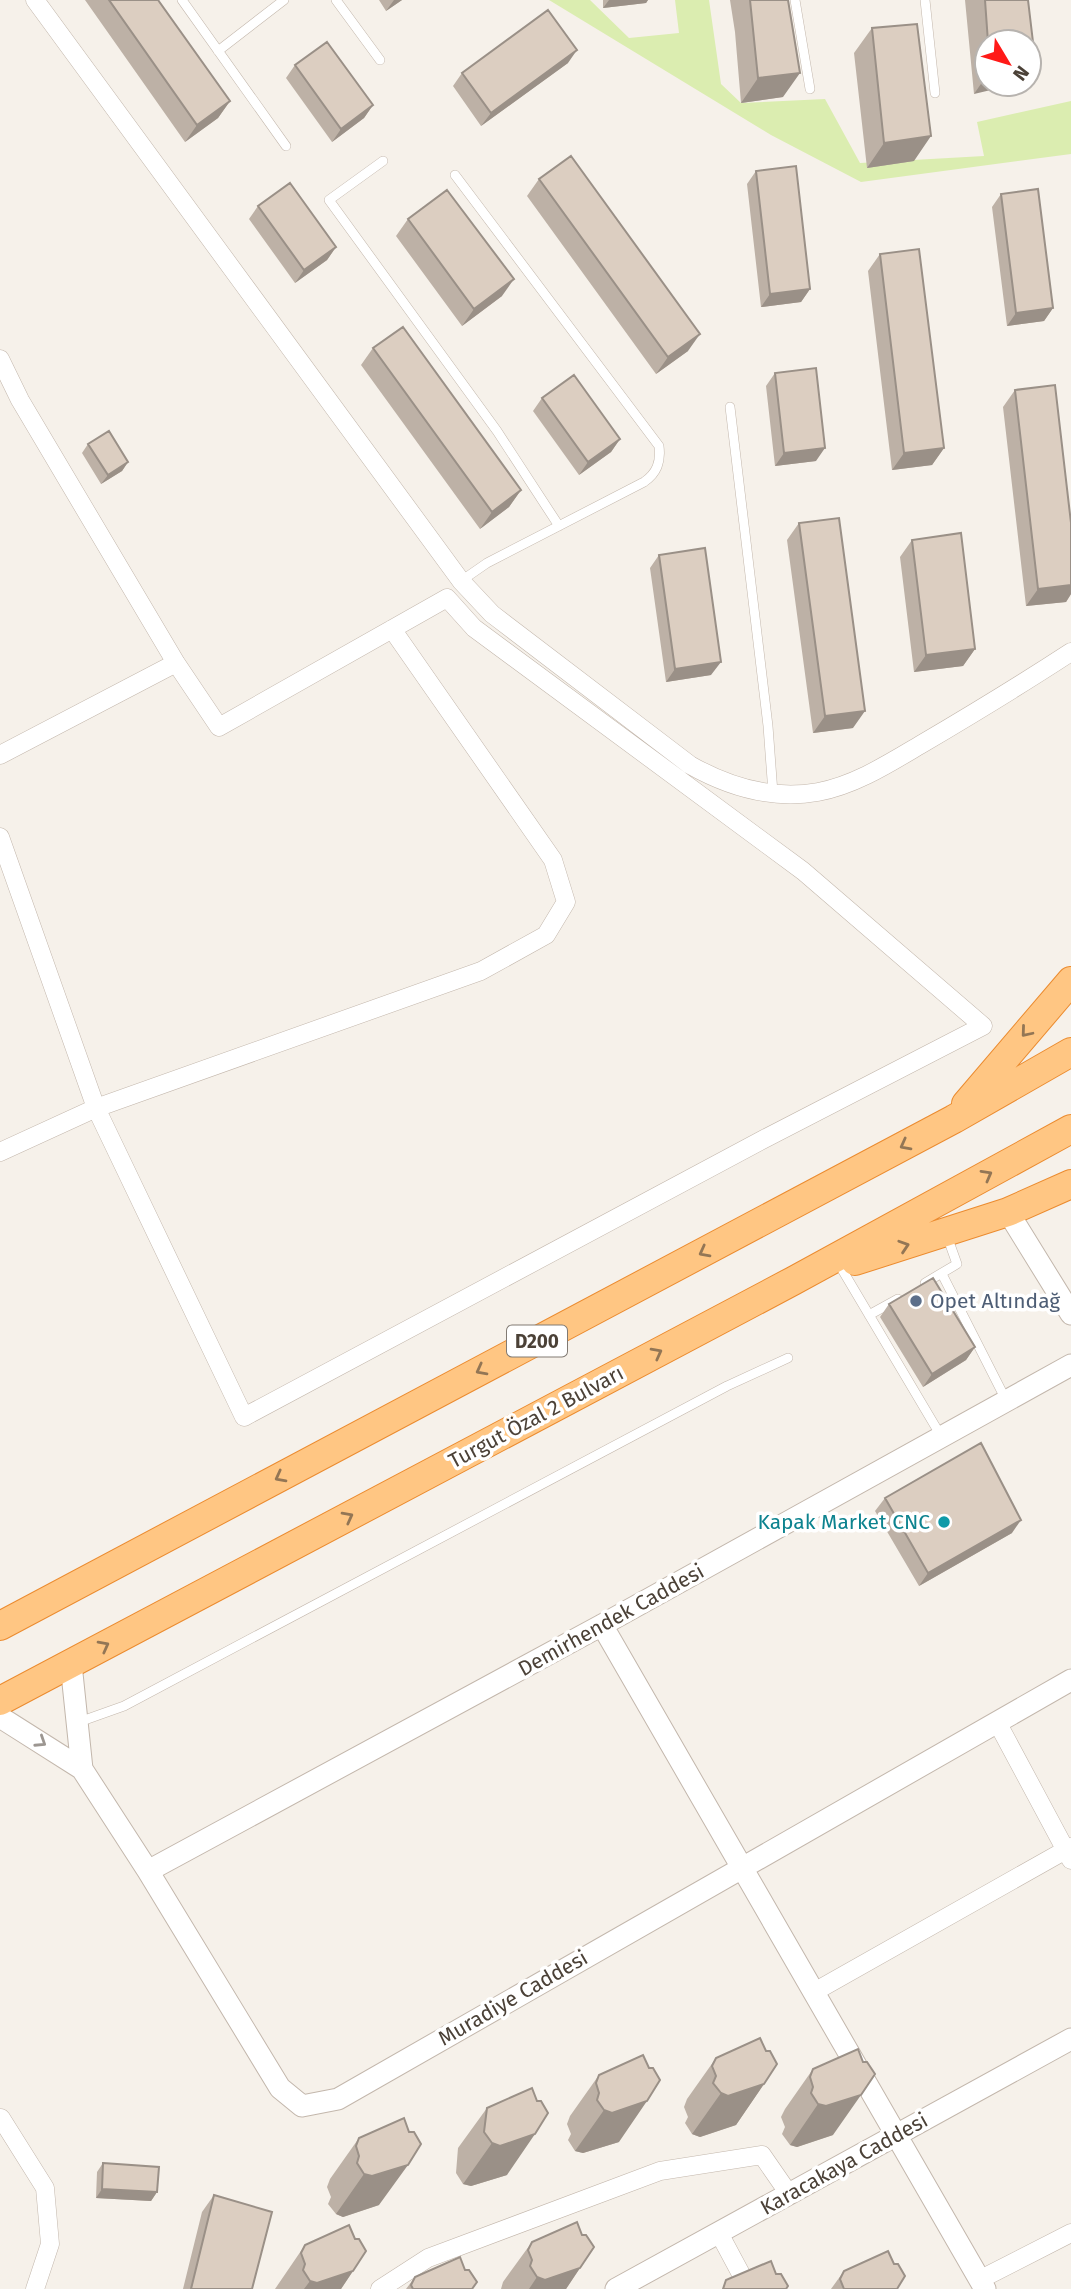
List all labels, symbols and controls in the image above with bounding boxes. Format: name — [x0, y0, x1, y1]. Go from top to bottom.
north arrow — [973, 28, 1043, 98]
text: N — [1008, 61, 1034, 85]
one-way arrow — [1022, 1024, 1034, 1037]
one-way arrow — [900, 1137, 912, 1151]
one-way arrow — [980, 1170, 992, 1183]
one-way arrow — [898, 1239, 910, 1254]
one-way arrow — [699, 1244, 711, 1257]
place label: Opet Altındağ — [930, 1288, 1060, 1314]
marker: Opet Altındağ — [908, 1293, 924, 1309]
road number: D200 — [507, 1326, 567, 1357]
one-way arrow — [650, 1348, 662, 1361]
street label: Turgut Özal 2 Bulvarı — [444, 1360, 628, 1474]
one-way arrow — [476, 1362, 489, 1375]
one-way arrow — [275, 1469, 288, 1482]
place label: Kapak Market CNC — [757, 1509, 930, 1535]
one-way arrow — [341, 1512, 353, 1525]
marker: Kapak Market CNC — [936, 1514, 952, 1530]
street label: Demirhendek Caddesi — [513, 1558, 709, 1682]
one-way arrow — [97, 1641, 109, 1655]
one-way arrow — [34, 1734, 47, 1747]
street label: Muradiye Caddesi — [434, 1945, 592, 2051]
street label: Karacakaya Caddesi — [756, 2107, 932, 2221]

